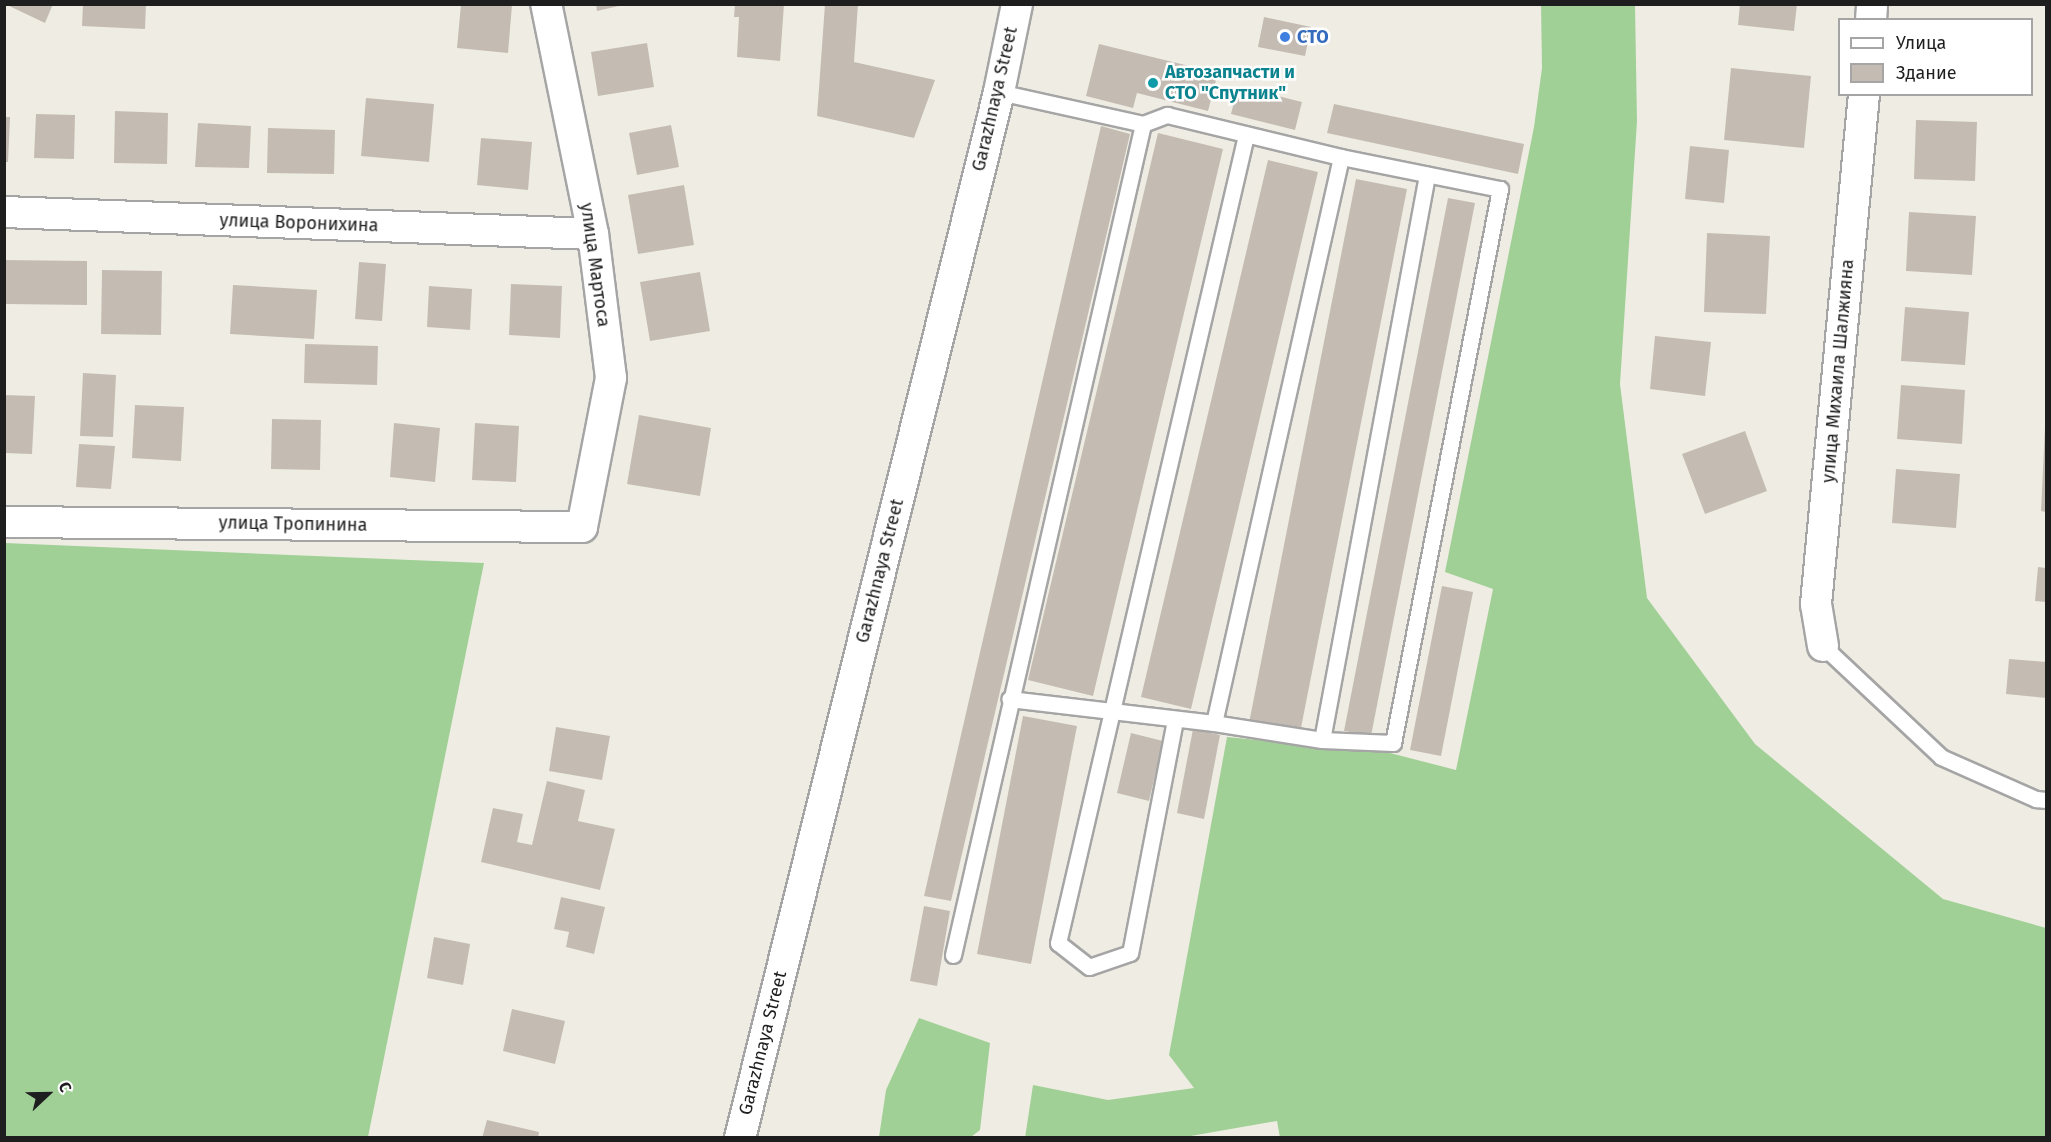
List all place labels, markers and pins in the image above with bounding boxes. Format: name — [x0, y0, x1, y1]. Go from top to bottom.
place label: СТО — [1297, 26, 1329, 48]
marker: СТО — [1278, 30, 1292, 44]
place label: Автозапчасти и СТО "Спутник" — [1165, 62, 1295, 104]
marker: Автозапчасти и СТО "Спутник" — [1146, 76, 1160, 90]

